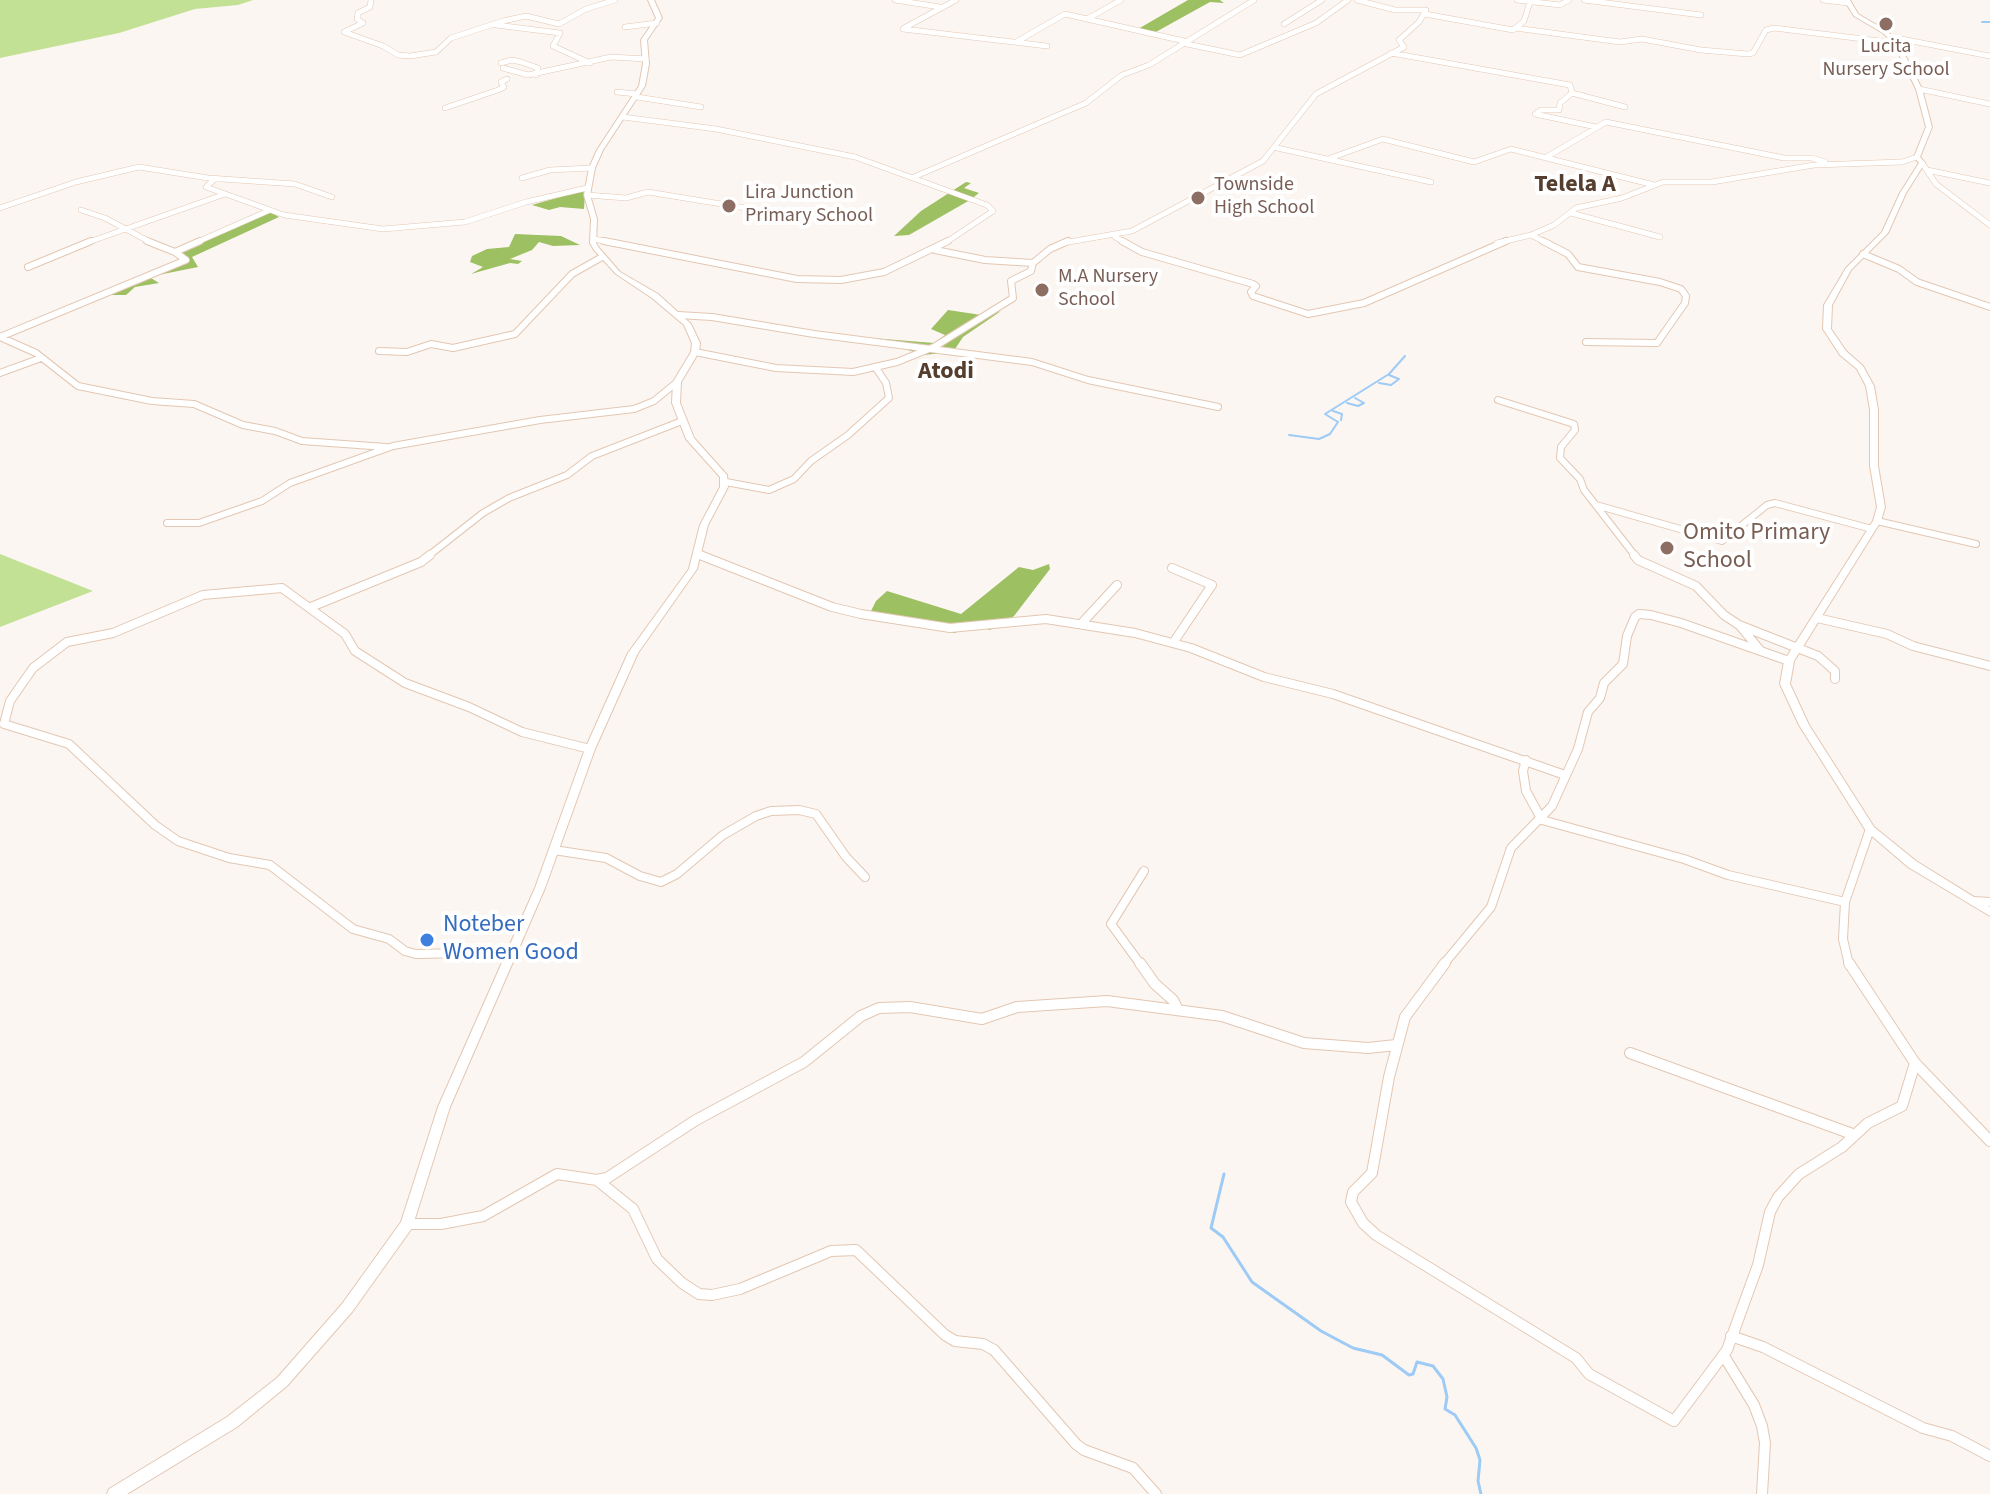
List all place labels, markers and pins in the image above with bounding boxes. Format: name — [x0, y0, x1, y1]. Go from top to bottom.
marker: Lucita Nursery School — [1877, 15, 1895, 33]
place label: Lucita Nursery School — [1822, 36, 1950, 83]
place label: Townside High School — [1214, 174, 1314, 221]
place label: Lira Junction Primary School — [745, 182, 873, 229]
marker: Townside High School — [1189, 189, 1207, 207]
marker: Lira Junction Primary School — [720, 197, 738, 215]
place label: M.A Nursery School — [1058, 266, 1158, 313]
marker: M.A Nursery School — [1033, 281, 1051, 299]
place label: Omito Primary School — [1683, 520, 1830, 576]
marker: Omito Primary School — [1658, 539, 1676, 557]
place label: Noteber Women Good — [443, 912, 579, 968]
marker: Noteber Women Good — [418, 931, 436, 949]

